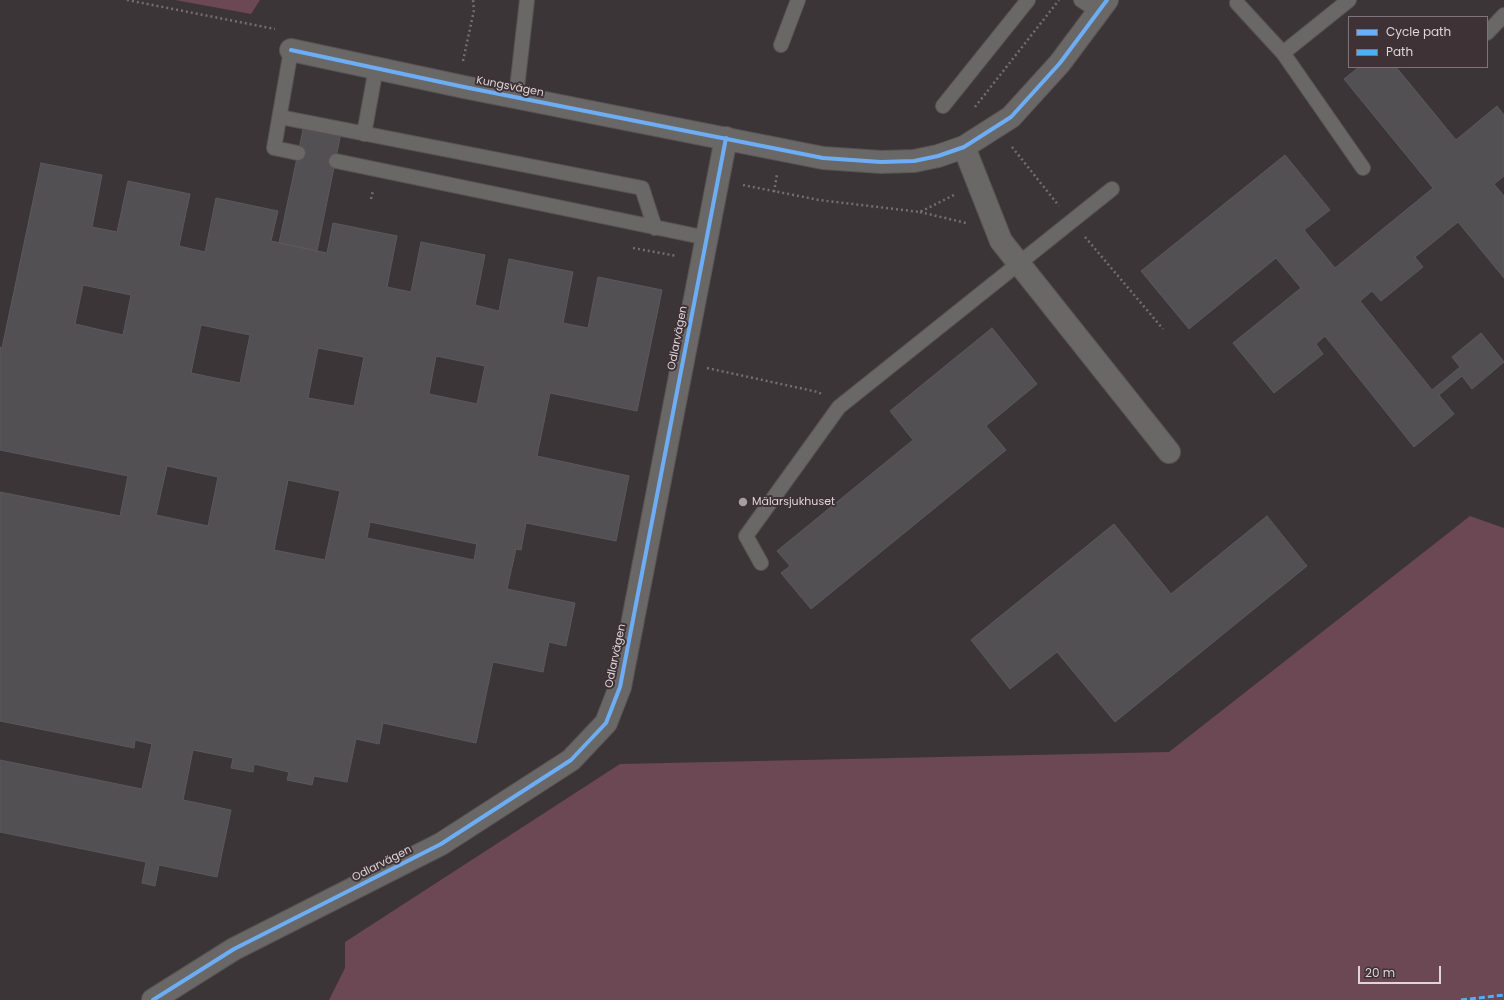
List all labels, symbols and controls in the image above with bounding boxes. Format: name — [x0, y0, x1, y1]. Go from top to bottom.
legend — [1348, 16, 1488, 68]
text: Cycle path — [1386, 23, 1451, 40]
text: Path — [1386, 43, 1413, 60]
street label: Kungsvägen — [475, 74, 545, 100]
street label: Odlarvägen — [665, 305, 691, 371]
place label: Mälarsjukhuset — [752, 495, 835, 509]
marker: Mälarsjukhuset — [737, 496, 749, 508]
street label: Odlarvägen — [603, 623, 629, 689]
street label: Odlarvägen — [350, 843, 414, 885]
scale bar — [1360, 958, 1443, 984]
text: 20 m — [1365, 964, 1395, 981]

